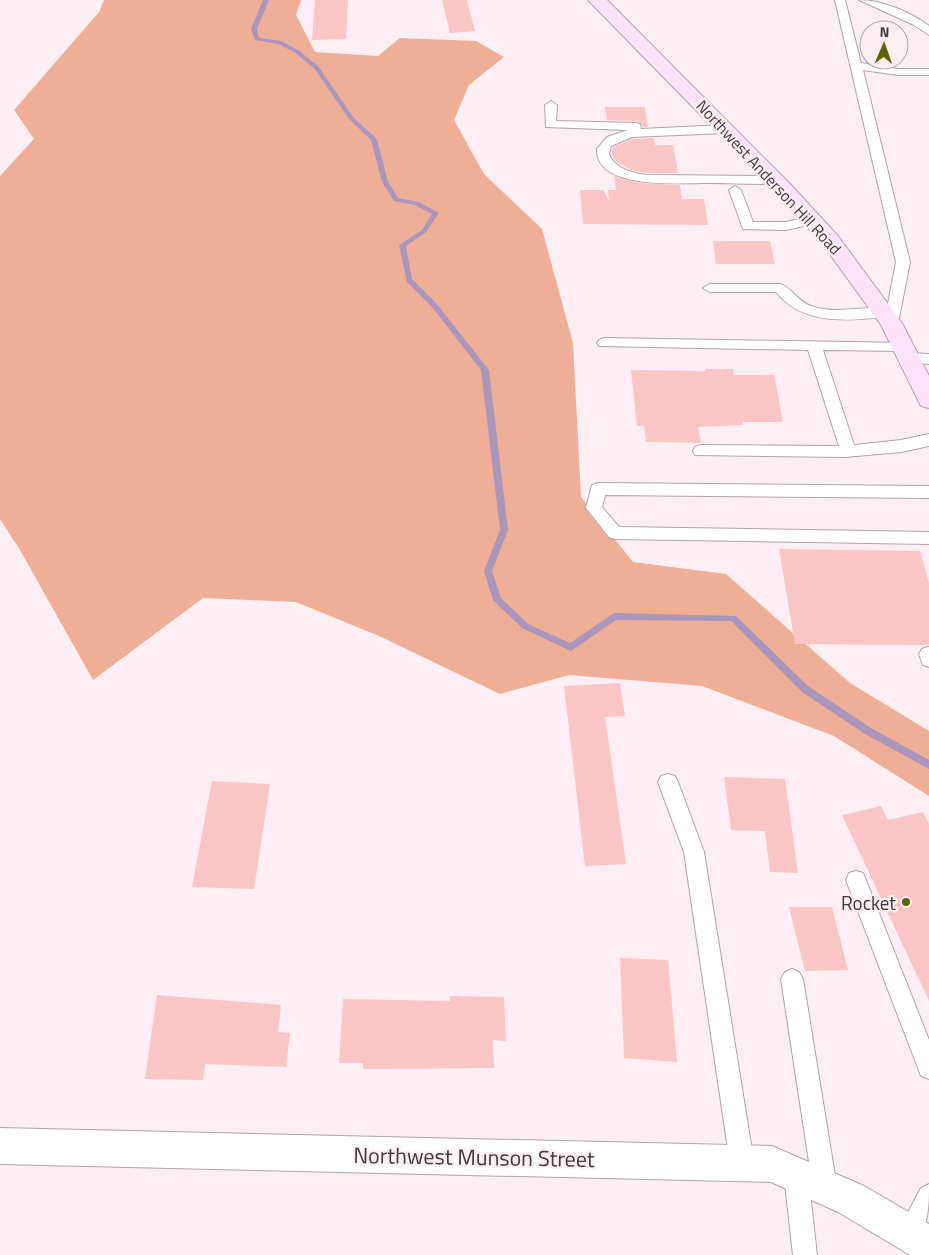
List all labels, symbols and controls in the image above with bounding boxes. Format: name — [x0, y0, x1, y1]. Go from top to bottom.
north arrow — [859, 20, 909, 70]
text: N — [879, 21, 890, 42]
street label: Northwest Anderson Hill Road — [691, 94, 847, 260]
place label: Rocket — [841, 888, 896, 917]
marker: Rocket — [900, 896, 912, 908]
street label: Northwest Munson Street — [353, 1138, 595, 1176]

